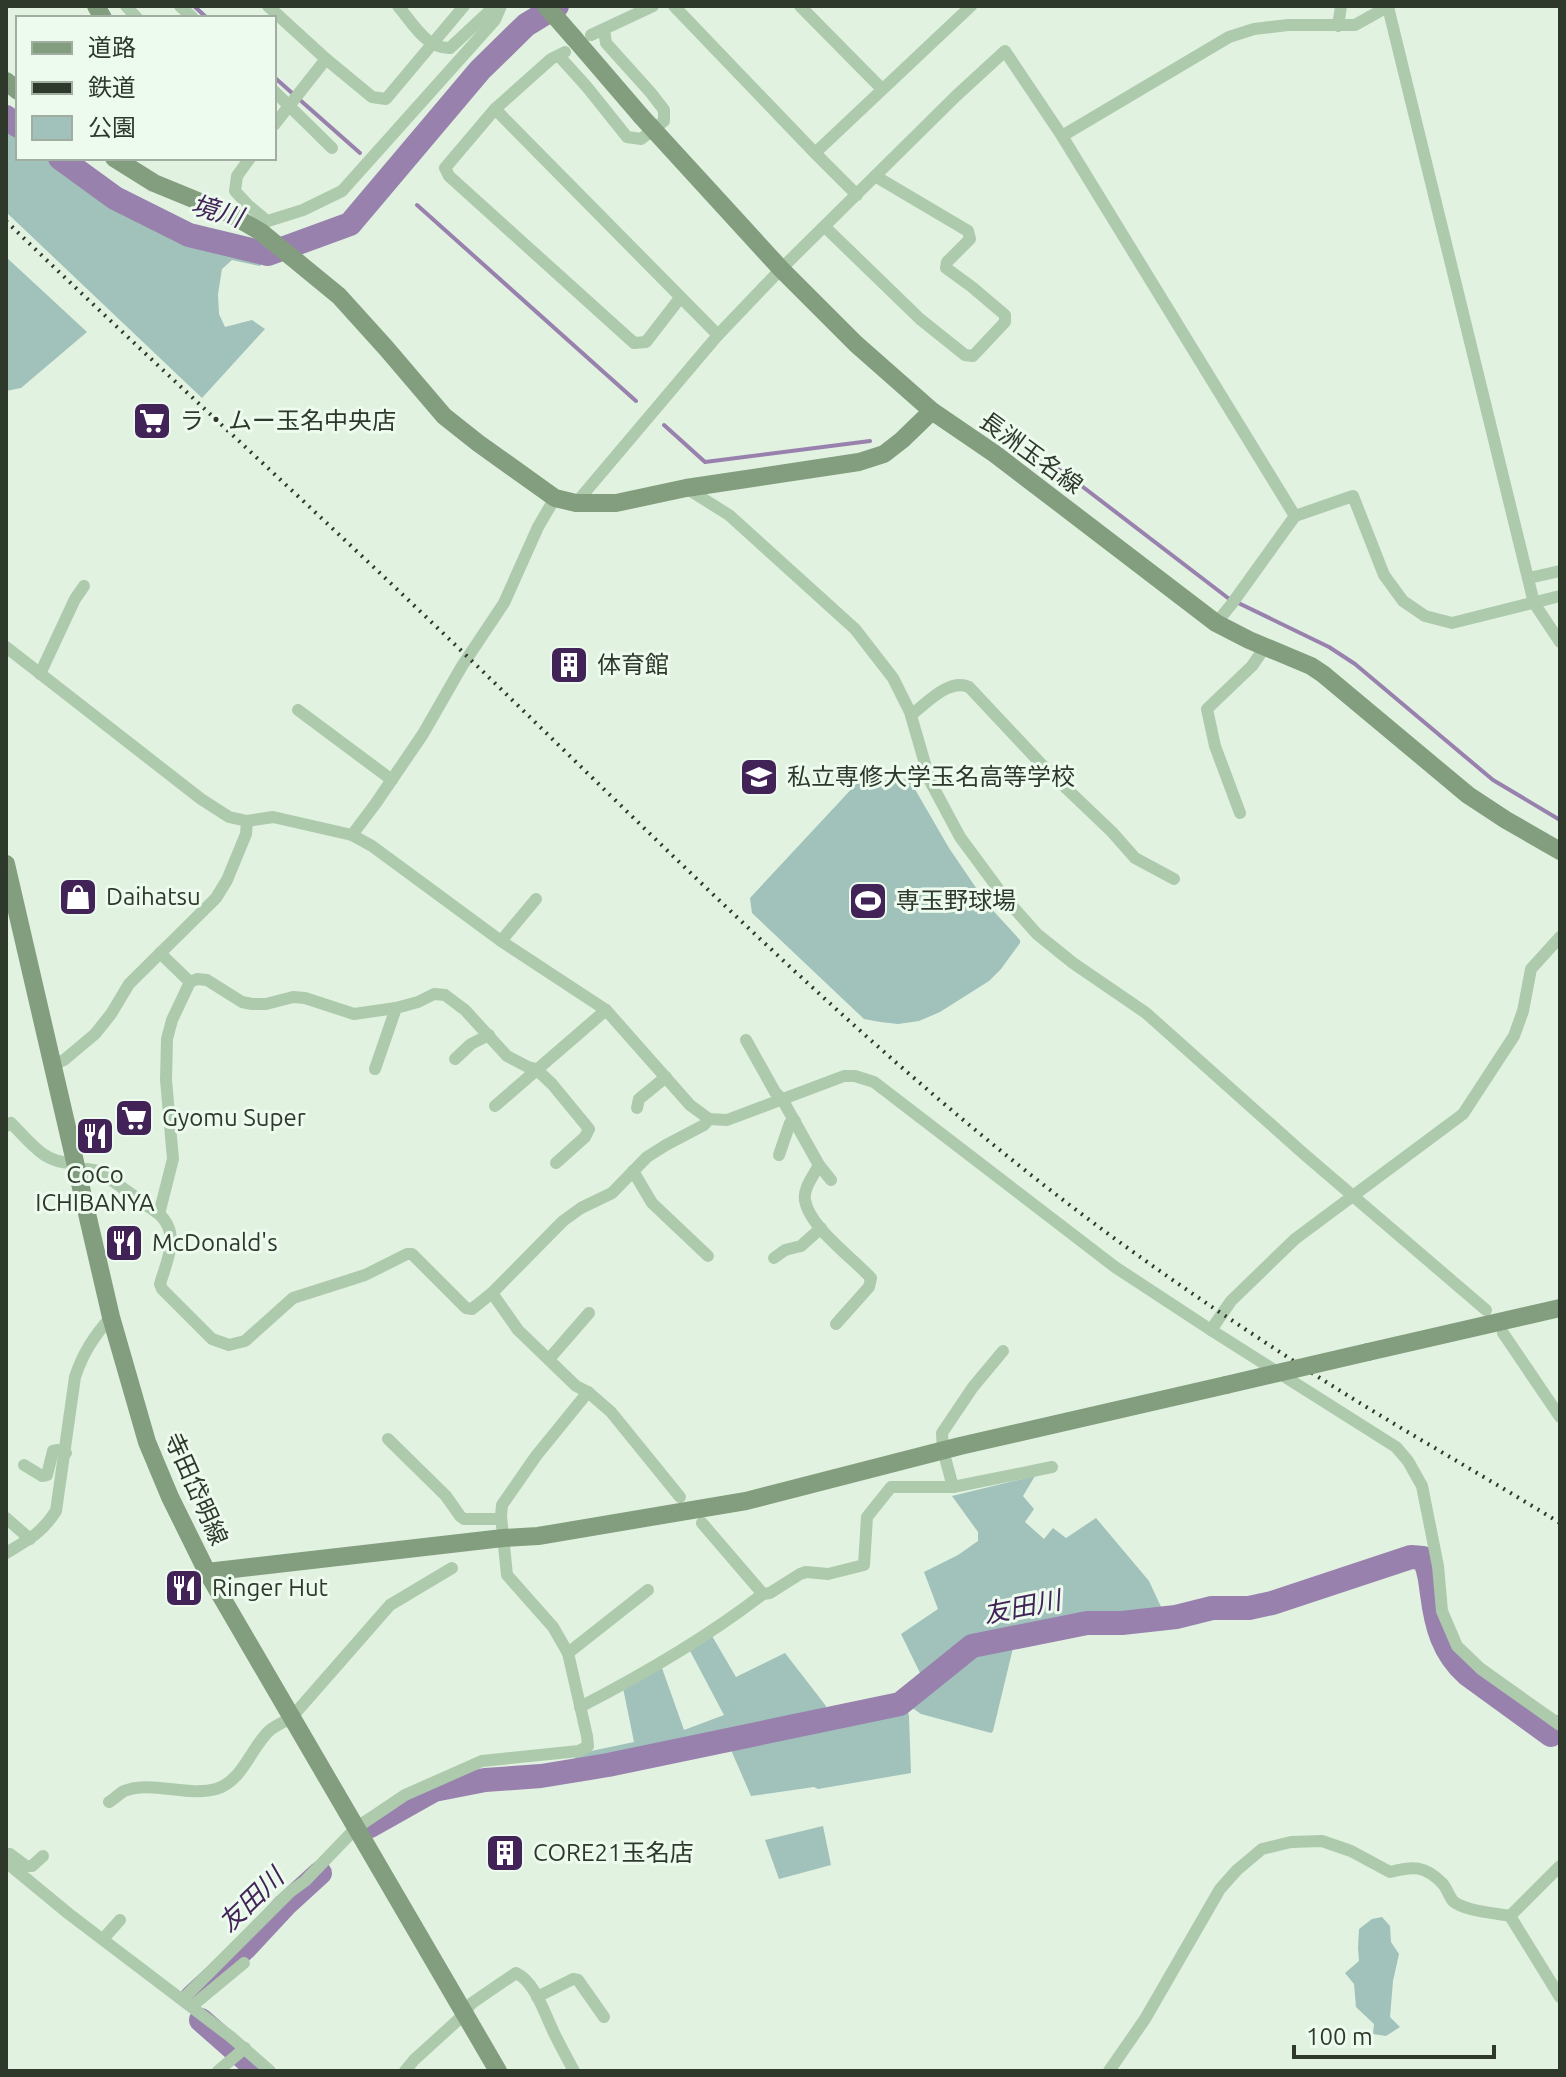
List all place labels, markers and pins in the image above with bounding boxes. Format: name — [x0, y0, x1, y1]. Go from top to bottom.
supermarket icon: ラ・ムー玉名中央店 — [131, 400, 173, 442]
place label: ラ・ムー玉名中央店 — [180, 407, 396, 434]
building icon: 体育館 — [548, 644, 590, 686]
place label: 体育館 — [597, 651, 669, 678]
school or university icon: 私立専修大学玉名高等学校 — [738, 756, 780, 798]
place label: 私立専修大学玉名高等学校 — [787, 763, 1075, 790]
shop icon: Daihatsu — [57, 876, 99, 918]
sports icon: 専玉野球場 — [847, 880, 889, 922]
place label: Daihatsu — [106, 883, 201, 910]
place label: 専玉野球場 — [896, 887, 1016, 914]
supermarket icon: Gyomu Super — [113, 1097, 155, 1139]
place label: Gyomu Super — [162, 1104, 306, 1131]
restaurant icon: CoCo ICHIBANYA — [74, 1115, 116, 1157]
place label: CoCo ICHIBANYA — [35, 1161, 155, 1216]
restaurant icon: McDonald's — [103, 1222, 145, 1264]
place label: McDonald's — [152, 1229, 278, 1256]
restaurant icon: Ringer Hut — [163, 1567, 205, 1609]
place label: Ringer Hut — [212, 1574, 329, 1601]
building icon: CORE21玉名店 — [484, 1832, 526, 1874]
place label: CORE21玉名店 — [533, 1839, 694, 1866]

